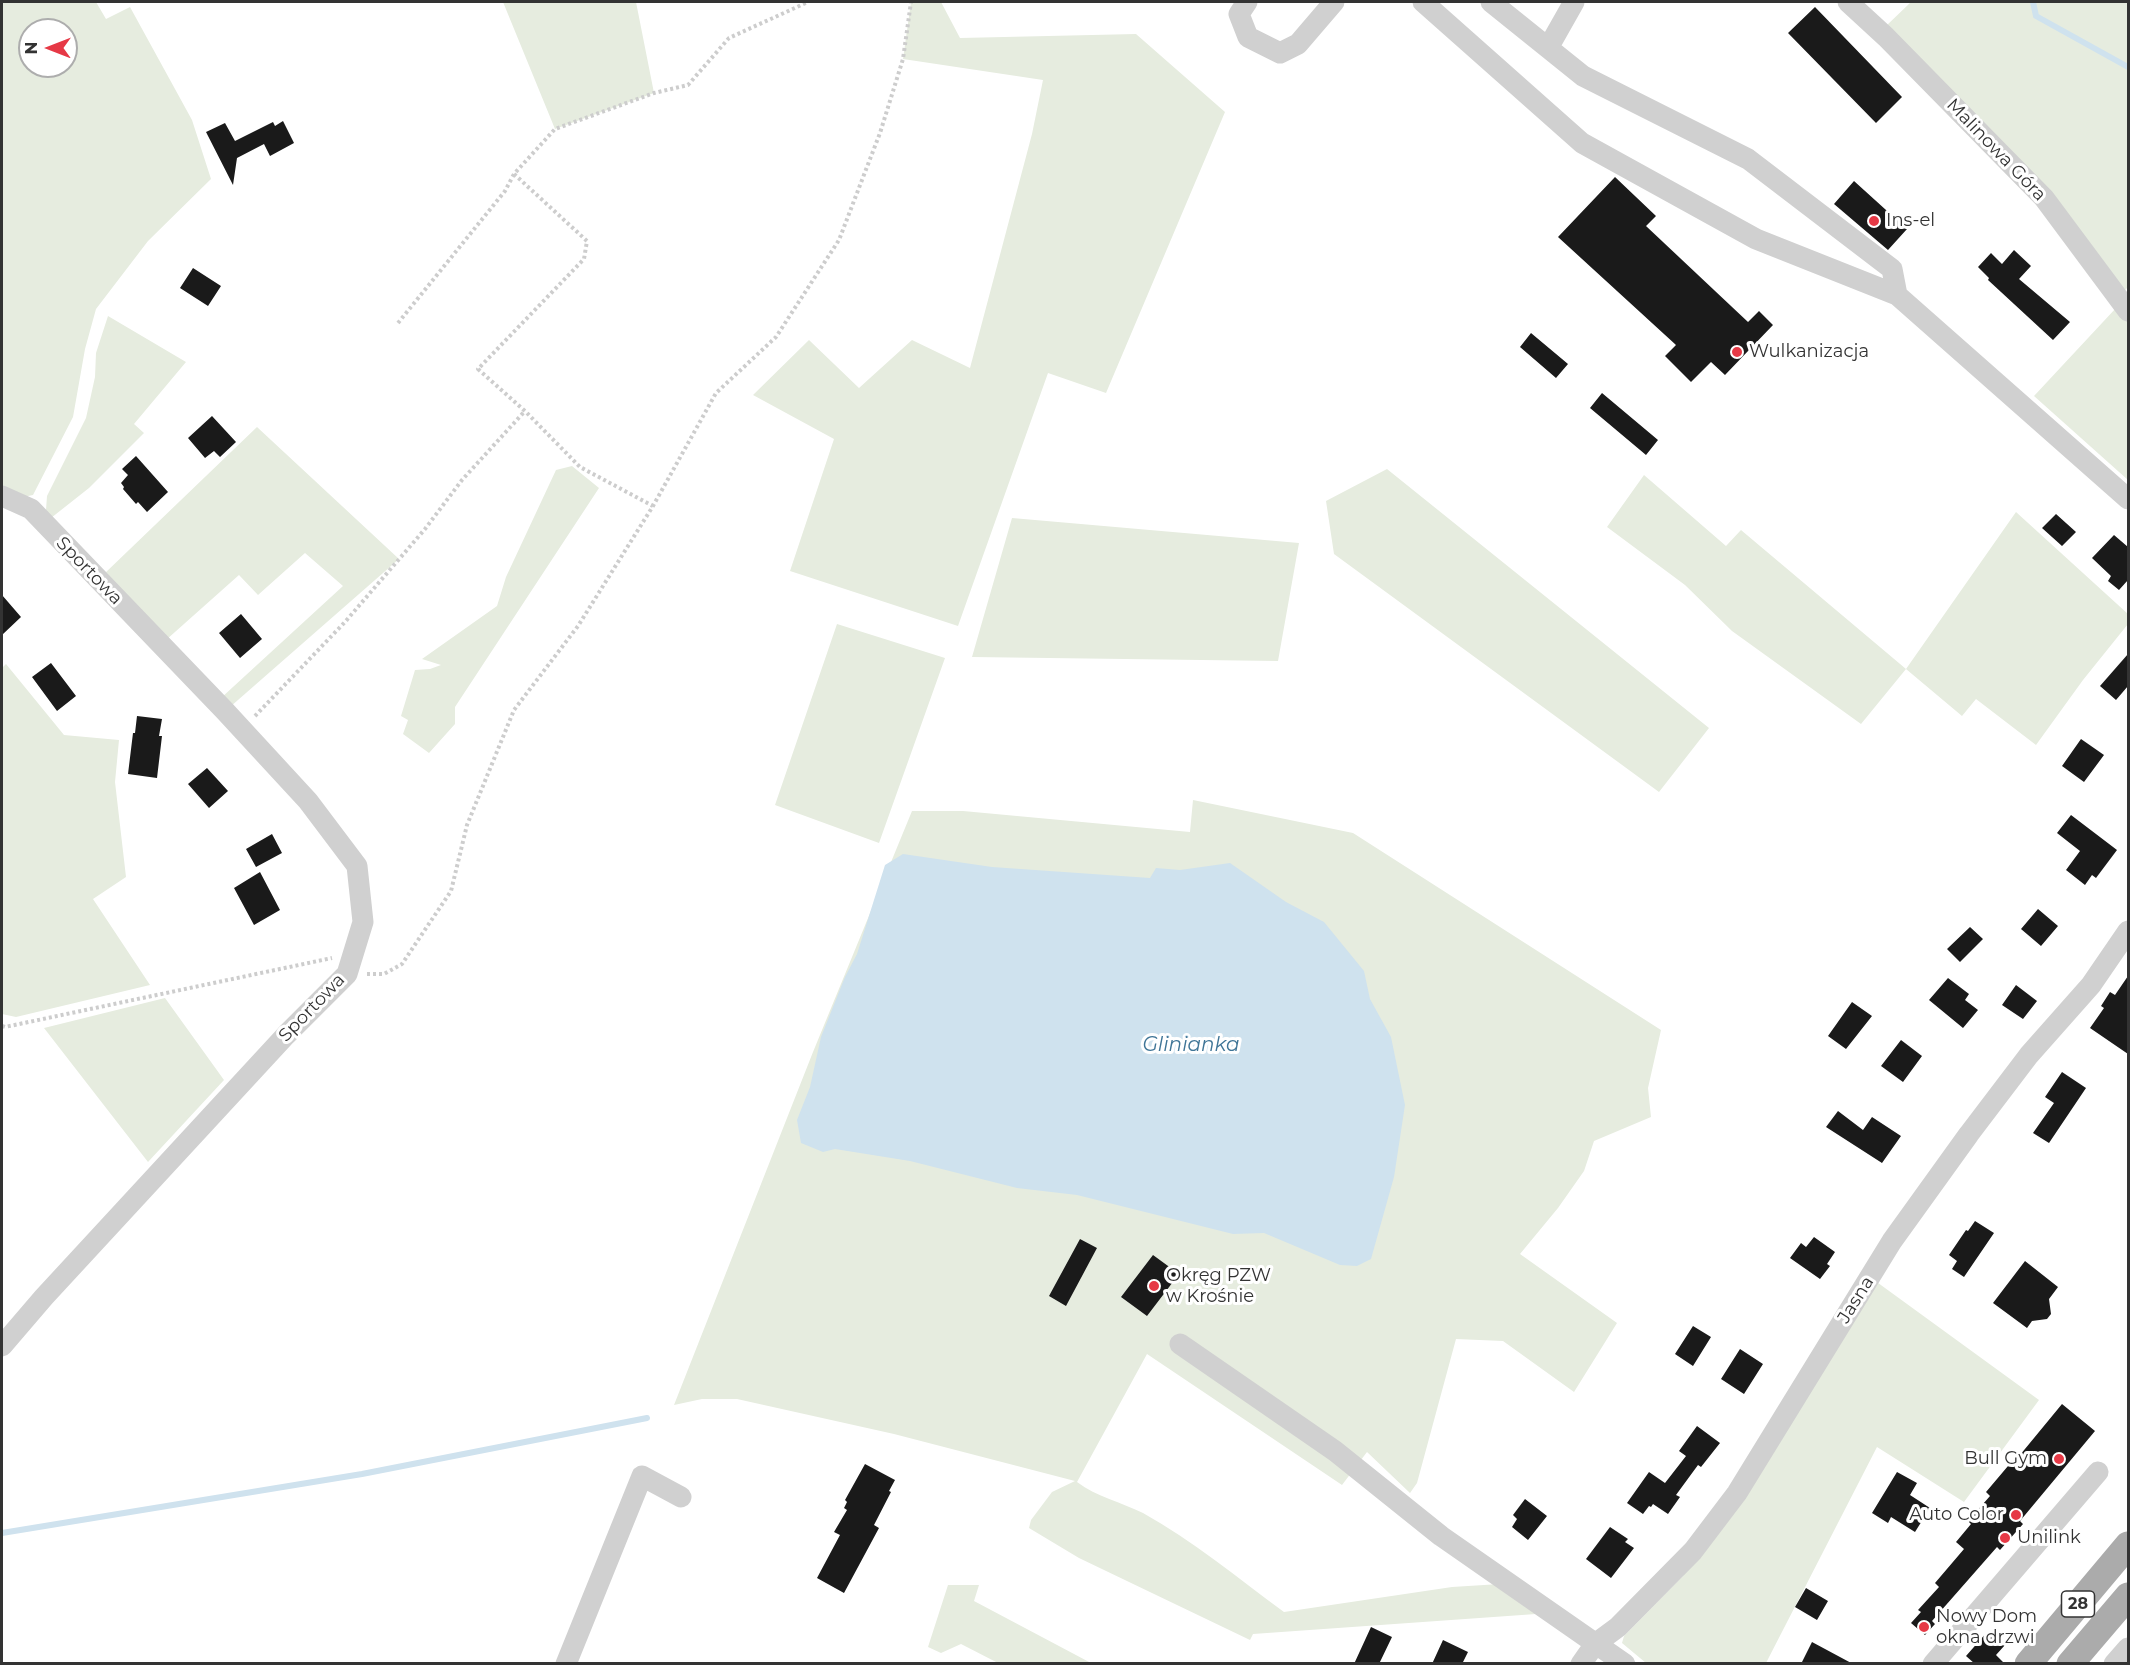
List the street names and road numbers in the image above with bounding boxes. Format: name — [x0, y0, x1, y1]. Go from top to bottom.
street label: Malinowa Góra — [1942, 94, 2050, 206]
street label: Sportowa — [51, 533, 127, 609]
street label: Sportowa — [274, 970, 350, 1046]
street label: Jasna — [1833, 1273, 1879, 1327]
road number: 28 — [2062, 1591, 2094, 1617]

